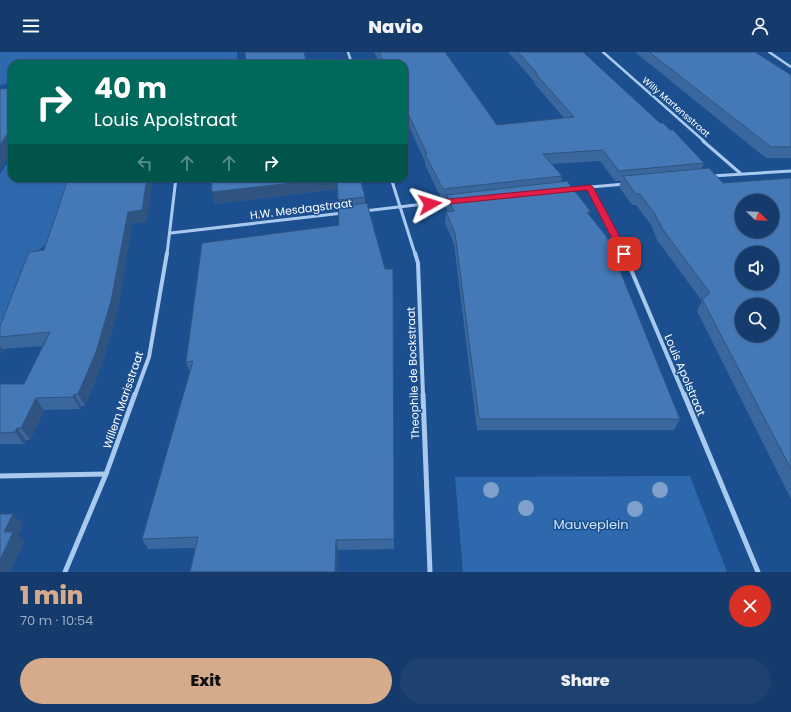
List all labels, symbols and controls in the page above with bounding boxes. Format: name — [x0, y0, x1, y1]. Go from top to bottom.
text: Navio — [368, 14, 423, 39]
icon: menu — [20, 15, 42, 37]
icon: person — [749, 15, 771, 37]
text: 40 m — [94, 69, 167, 108]
street label: Willy Martensstraat — [640, 74, 712, 140]
icon: right — [28, 76, 80, 128]
text: Louis Apolstraat — [94, 107, 237, 132]
icon: left — [134, 152, 156, 174]
icon: ahead — [176, 152, 198, 174]
icon: ahead — [218, 152, 240, 174]
icon: right — [260, 152, 282, 174]
position arrow — [409, 183, 451, 225]
north arrow — [735, 194, 779, 238]
map controls — [735, 194, 779, 342]
street label: H.W. Mesdagstraat — [249, 195, 353, 223]
pin — [607, 237, 641, 271]
icon: arrive — [613, 243, 635, 265]
button: sound — [735, 246, 779, 290]
button: search — [735, 298, 779, 342]
street label: Theophile de Bockstraat — [403, 306, 423, 440]
street label: Louis Apolstraat — [661, 332, 709, 418]
street label: Willem Marisstraat — [99, 349, 147, 451]
park label: Mauveplein — [553, 515, 629, 534]
text: 1 min — [20, 579, 83, 612]
button: close — [729, 585, 771, 627]
text: 70 m · 10:54 — [20, 611, 93, 630]
button: Exit — [20, 658, 392, 704]
button: Share — [400, 658, 771, 704]

